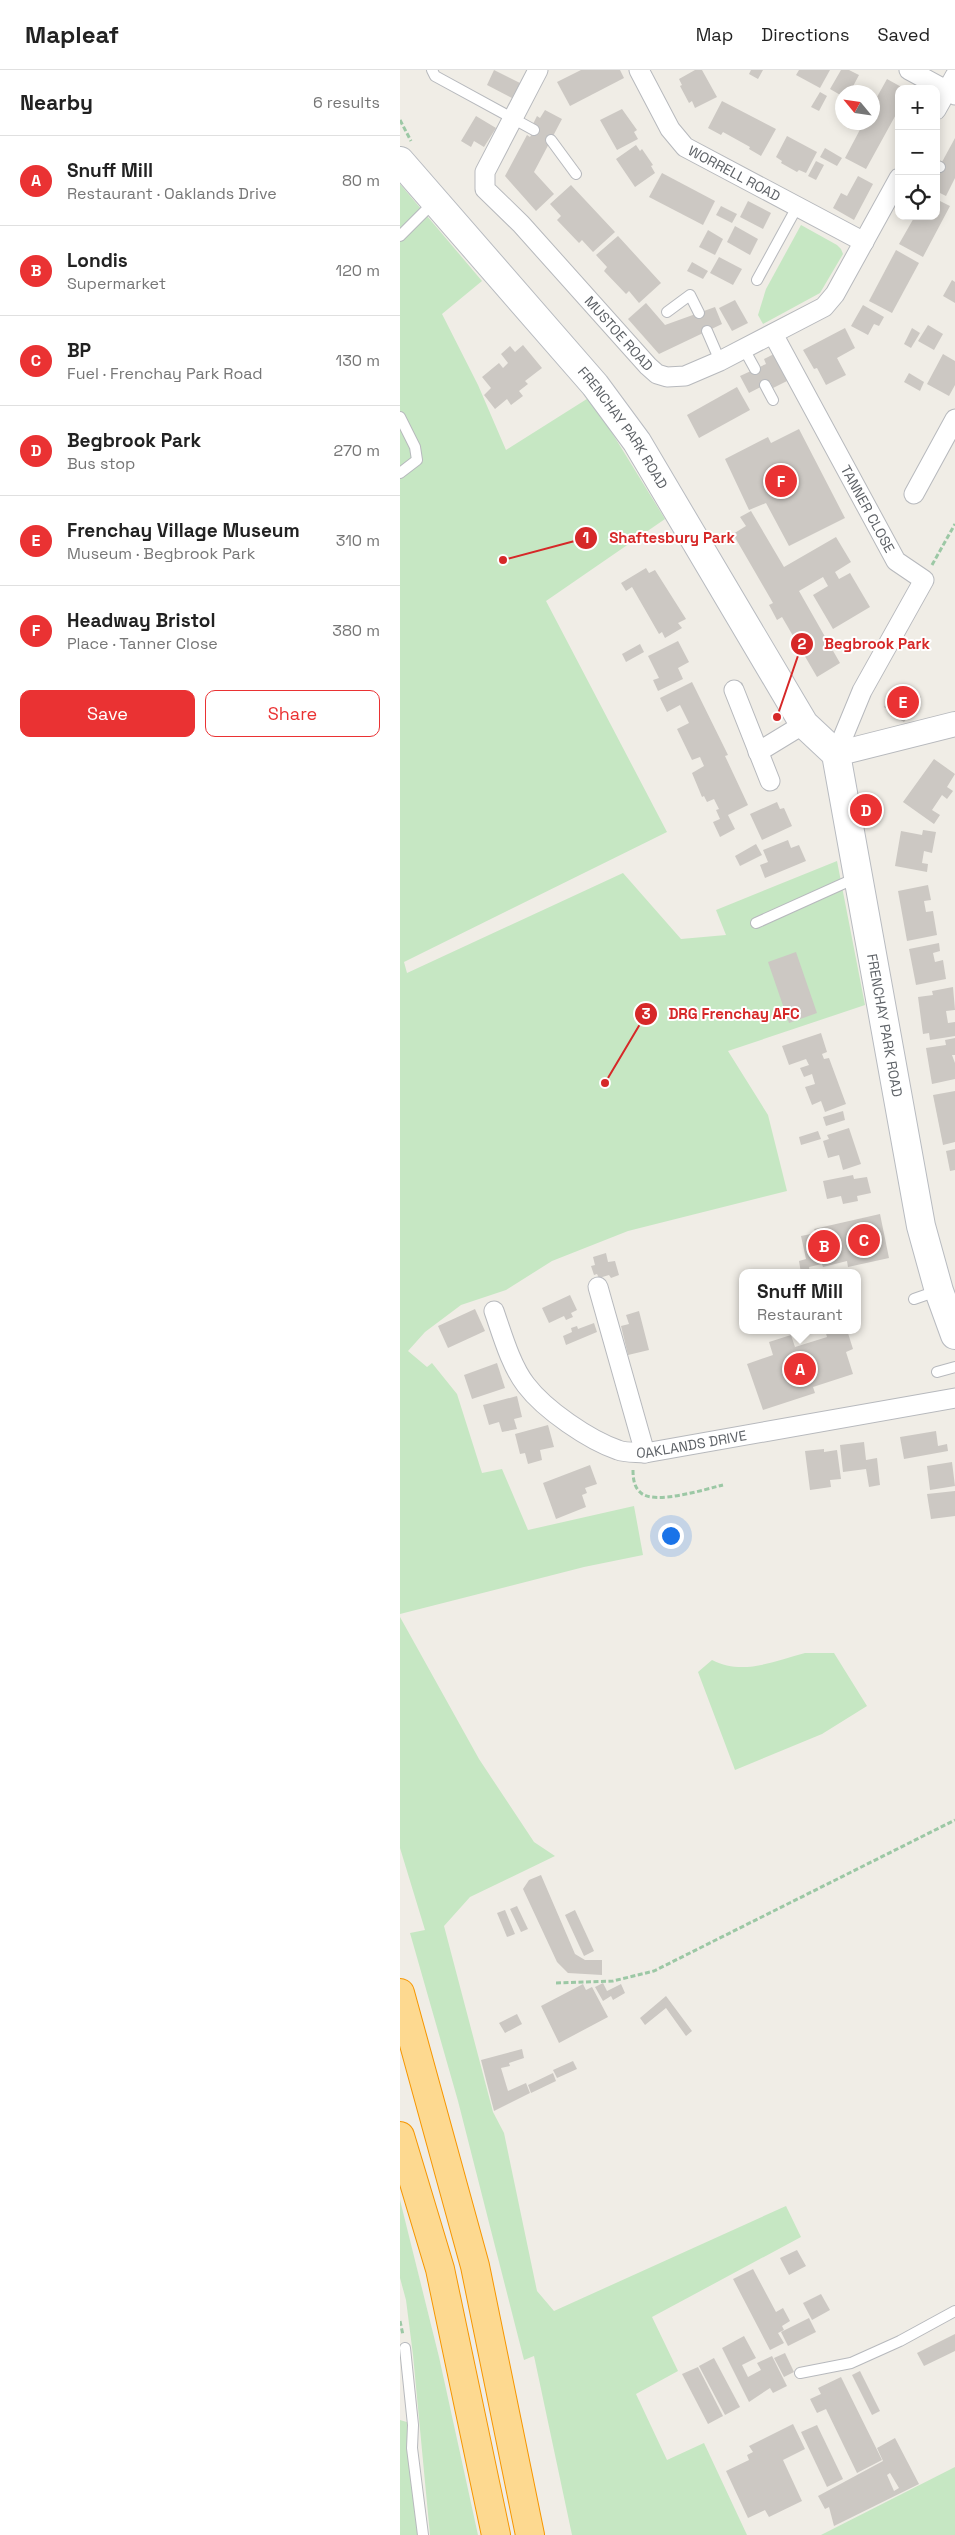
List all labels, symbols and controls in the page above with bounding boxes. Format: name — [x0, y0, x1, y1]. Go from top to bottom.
text: Mapleaf — [25, 19, 119, 50]
text: Map — [696, 23, 733, 46]
text: Directions — [761, 23, 850, 46]
text: Saved — [878, 23, 930, 46]
north arrow — [835, 85, 880, 130]
map controls — [895, 85, 940, 220]
button: + — [895, 85, 940, 130]
text: Nearby — [20, 89, 93, 116]
text: 6 results — [313, 92, 380, 113]
button: − — [895, 130, 940, 175]
street label: WORRELL ROAD — [685, 141, 784, 205]
text: Snuff Mill — [67, 158, 153, 183]
text: A — [31, 170, 41, 191]
text: 80 m — [342, 170, 380, 191]
button: locate — [895, 175, 940, 220]
text: Restaurant · Oaklands Drive — [67, 183, 277, 204]
text: Londis — [67, 248, 128, 273]
text: B — [31, 260, 41, 281]
text: 120 m — [336, 260, 380, 281]
text: Supermarket — [67, 273, 166, 294]
street label: MUSTOE ROAD — [581, 292, 657, 375]
text: BP — [67, 338, 91, 363]
text: C — [31, 350, 41, 371]
text: 130 m — [336, 350, 380, 371]
text: Fuel · Frenchay Park Road — [67, 363, 263, 384]
street label: FRENCHAY PARK ROAD — [574, 363, 672, 492]
text: Begbrook Park — [67, 428, 201, 453]
text: D — [31, 440, 41, 461]
text: 270 m — [333, 440, 380, 461]
text: Bus stop — [67, 453, 135, 474]
pin: F — [765, 462, 797, 500]
street label: TANNER CLOSE — [837, 462, 899, 556]
text: Frenchay Village Museum — [67, 518, 300, 543]
callout: Shaftesbury Park — [574, 523, 744, 553]
text: 1 — [583, 528, 589, 547]
text: Shaftesbury Park — [609, 528, 735, 547]
text: E — [32, 530, 40, 551]
text: 310 m — [336, 530, 380, 551]
text: Museum · Begbrook Park — [67, 543, 255, 564]
text: Headway Bristol — [67, 608, 215, 633]
text: F — [32, 620, 40, 641]
text: 380 m — [332, 620, 380, 641]
callout: Begbrook Park — [789, 629, 940, 659]
text: Place · Tanner Close — [67, 633, 218, 654]
text: 2 — [798, 634, 807, 653]
text: Begbrook Park — [824, 634, 931, 653]
pin: E — [887, 683, 919, 721]
button: Save — [20, 690, 195, 737]
button: Share — [205, 690, 380, 737]
pin: D — [850, 791, 882, 829]
street label: FRENCHAY PARK ROAD — [863, 952, 907, 1098]
callout: DRG Frenchay AFC — [634, 999, 810, 1029]
text: 3 — [641, 1004, 651, 1023]
text: DRG Frenchay AFC — [668, 1004, 800, 1023]
pin: C — [848, 1221, 880, 1259]
pin: B — [808, 1227, 840, 1265]
popup — [739, 1269, 861, 1334]
text: Snuff Mill — [757, 1279, 843, 1304]
text: Restaurant — [757, 1304, 843, 1325]
pin: A — [784, 1350, 816, 1388]
street label: OAKLANDS DRIVE — [636, 1426, 748, 1462]
your location — [658, 1523, 684, 1549]

